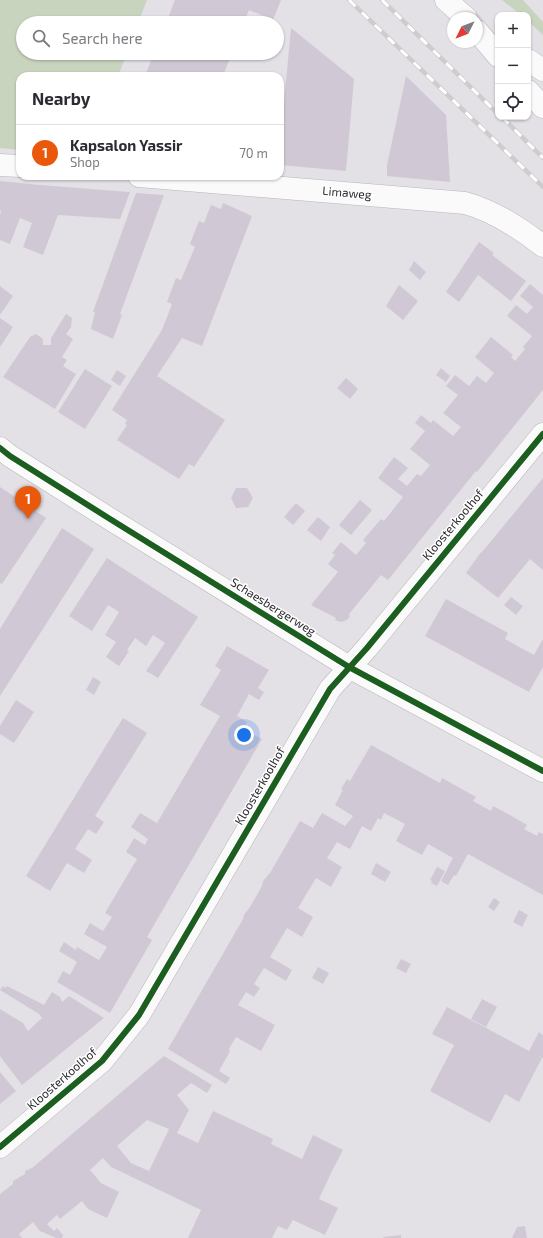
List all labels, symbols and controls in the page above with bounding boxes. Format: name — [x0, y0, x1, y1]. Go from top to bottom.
north arrow — [447, 12, 483, 48]
map controls — [495, 12, 531, 120]
button: + — [495, 12, 531, 48]
search box — [16, 16, 284, 60]
icon: search — [30, 27, 52, 49]
text: Search here — [62, 29, 143, 47]
button: − — [495, 48, 531, 84]
button: locate — [495, 84, 531, 120]
text: Nearby — [32, 88, 90, 108]
text: Kapsalon Yassir — [70, 136, 182, 154]
text: 1 — [42, 145, 48, 161]
text: 70 m — [239, 145, 268, 161]
text: Shop — [70, 154, 100, 170]
street label: Limaweg — [322, 183, 373, 201]
pin: 1 — [15, 486, 41, 519]
street label: Kloosterkoolhof — [419, 486, 486, 562]
street label: Schaesbergerweg — [228, 574, 319, 638]
your location — [234, 725, 254, 745]
street label: Kloosterkoolhof — [231, 744, 287, 827]
street label: Kloosterkoolhof — [24, 1044, 99, 1112]

